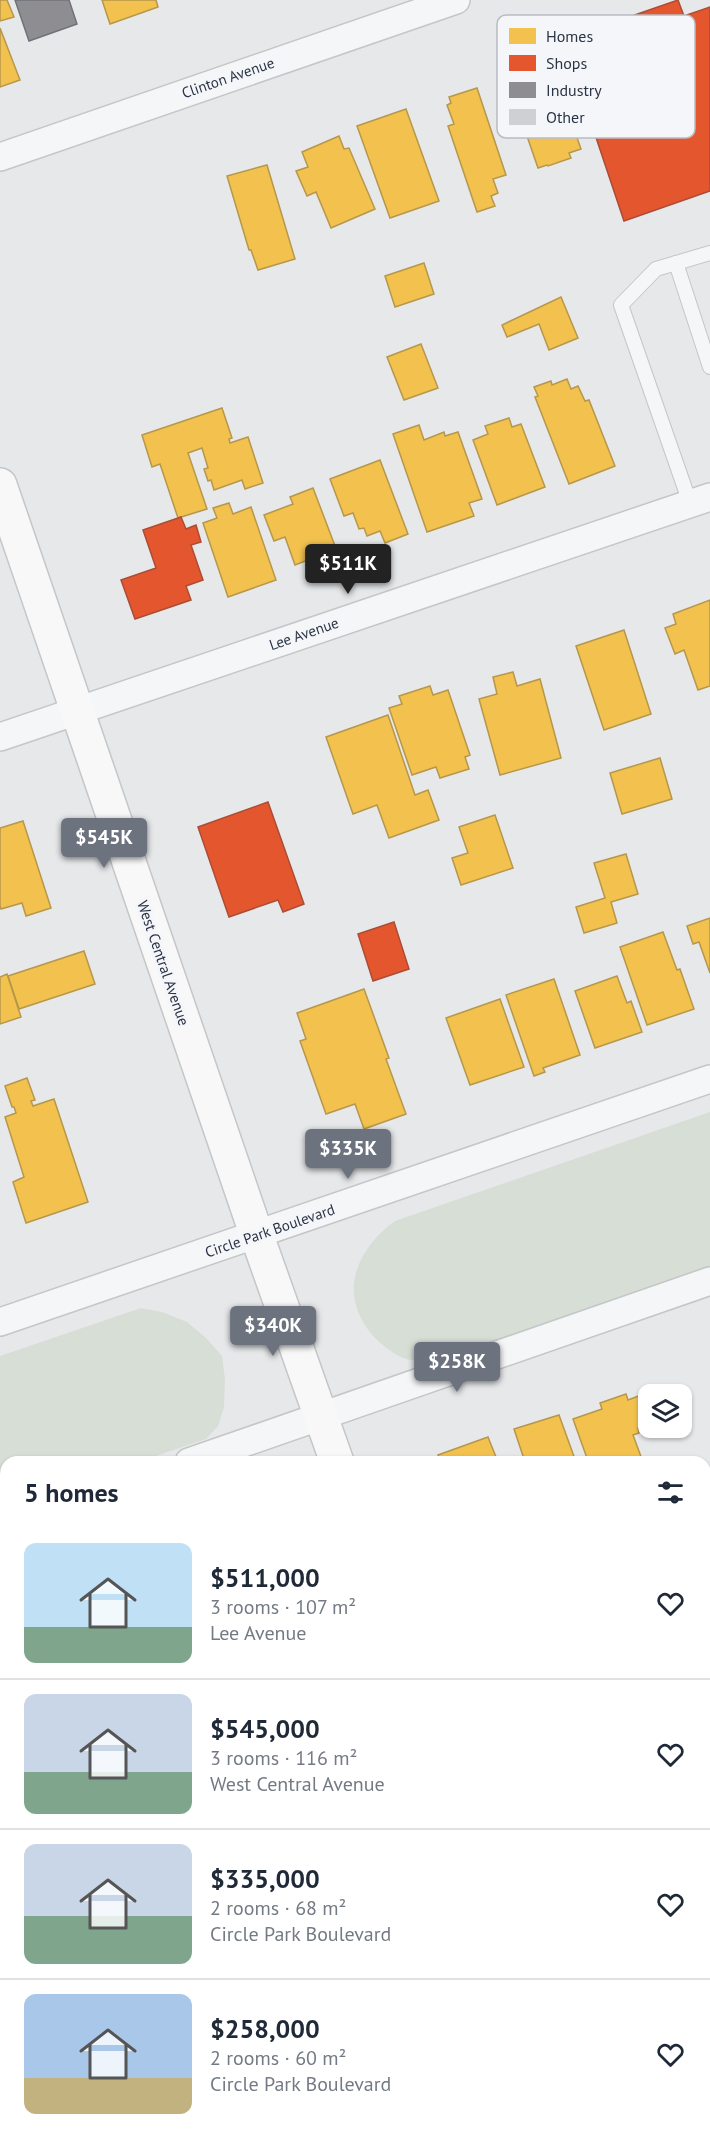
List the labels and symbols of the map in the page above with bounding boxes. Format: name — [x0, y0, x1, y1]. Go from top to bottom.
legend — [497, 15, 695, 138]
text: Homes — [546, 26, 593, 46]
street label: Clinton Avenue — [179, 53, 277, 102]
text: Shops — [546, 53, 587, 73]
text: Industry — [546, 80, 602, 100]
text: Other — [546, 107, 585, 127]
pin: $511K — [306, 544, 390, 595]
street label: Lee Avenue — [267, 613, 341, 654]
pin: $545K — [62, 818, 146, 869]
street label: West Central Avenue — [133, 898, 194, 1028]
pin: $335K — [306, 1129, 390, 1180]
street label: Circle Park Boulevard — [202, 1199, 337, 1262]
pin: $340K — [231, 1306, 315, 1357]
pin: $258K — [415, 1342, 499, 1393]

